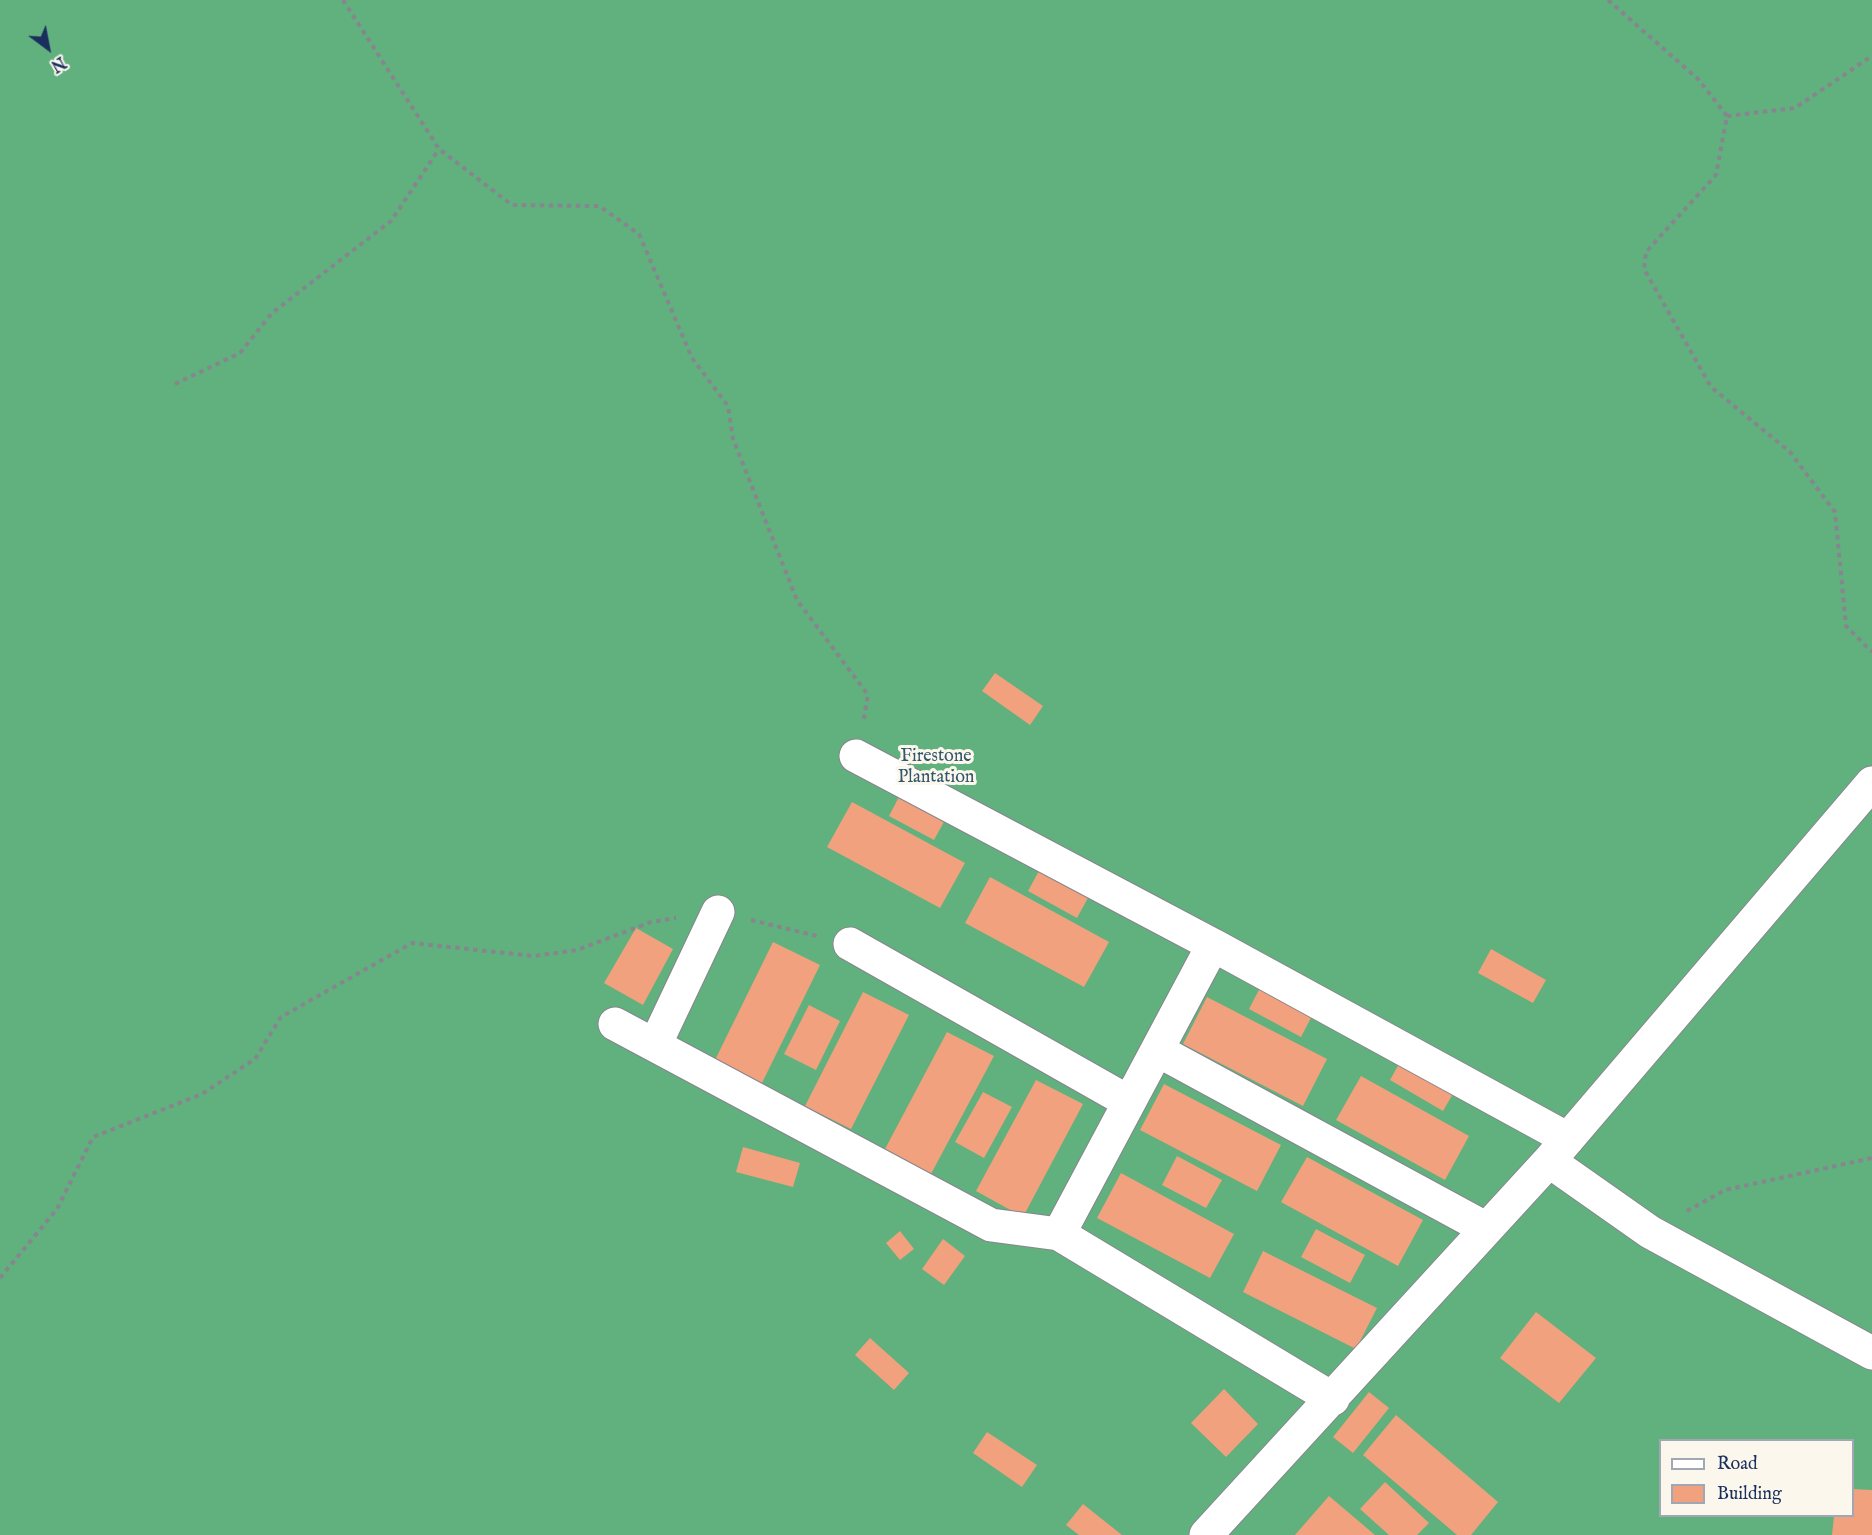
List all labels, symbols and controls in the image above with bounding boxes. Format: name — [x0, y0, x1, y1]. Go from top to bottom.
north arrow — [18, 18, 78, 78]
text: N — [46, 51, 69, 75]
park label: Firestone Plantation — [898, 746, 974, 789]
legend — [1659, 1439, 1854, 1517]
text: Road — [1717, 1453, 1758, 1476]
text: Building — [1717, 1483, 1782, 1506]

